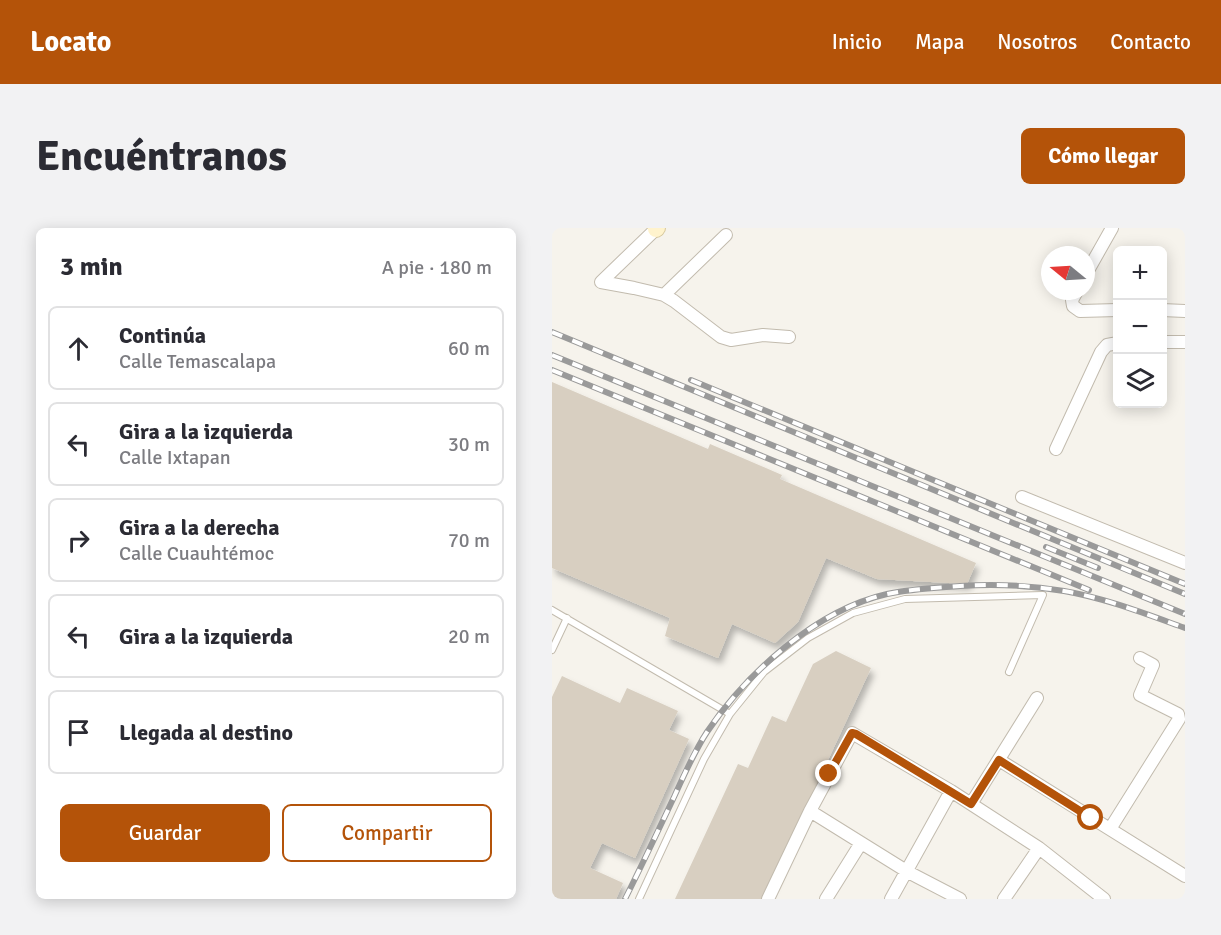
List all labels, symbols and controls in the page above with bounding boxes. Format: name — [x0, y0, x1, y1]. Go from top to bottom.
text: Locato — [30, 25, 111, 59]
text: Inicio — [832, 29, 882, 55]
text: Mapa — [915, 29, 964, 55]
text: Nosotros — [997, 29, 1077, 55]
text: Contacto — [1110, 29, 1191, 55]
button: Cómo llegar — [1021, 128, 1185, 184]
text: Encuéntranos — [36, 131, 287, 182]
north arrow — [1041, 246, 1095, 300]
map controls — [1113, 246, 1167, 408]
button: + — [1113, 246, 1167, 300]
text: 3 min — [60, 251, 123, 283]
text: A pie · 180 m — [382, 255, 492, 280]
button: − — [1113, 300, 1167, 354]
text: Continúa — [119, 322, 206, 349]
icon: ahead — [62, 332, 95, 365]
text: 60 m — [448, 336, 490, 361]
text: Calle Temascalapa — [119, 349, 276, 374]
button: layers — [1113, 354, 1167, 408]
text: Gira a la izquierda — [119, 418, 293, 445]
icon: left — [62, 428, 95, 461]
text: 30 m — [448, 432, 490, 457]
text: Calle Ixtapan — [119, 445, 231, 470]
text: Gira a la derecha — [119, 514, 280, 541]
icon: right — [62, 524, 95, 557]
text: 70 m — [448, 528, 490, 553]
text: Calle Cuauhtémoc — [119, 541, 274, 566]
icon: left — [62, 620, 95, 653]
text: Gira a la izquierda — [119, 623, 293, 650]
text: 20 m — [448, 624, 490, 649]
icon: arrive — [62, 716, 95, 749]
text: Llegada al destino — [119, 719, 293, 746]
route end — [815, 760, 841, 786]
button: Guardar — [60, 804, 270, 862]
button: Compartir — [282, 804, 492, 862]
route start — [1077, 804, 1103, 830]

